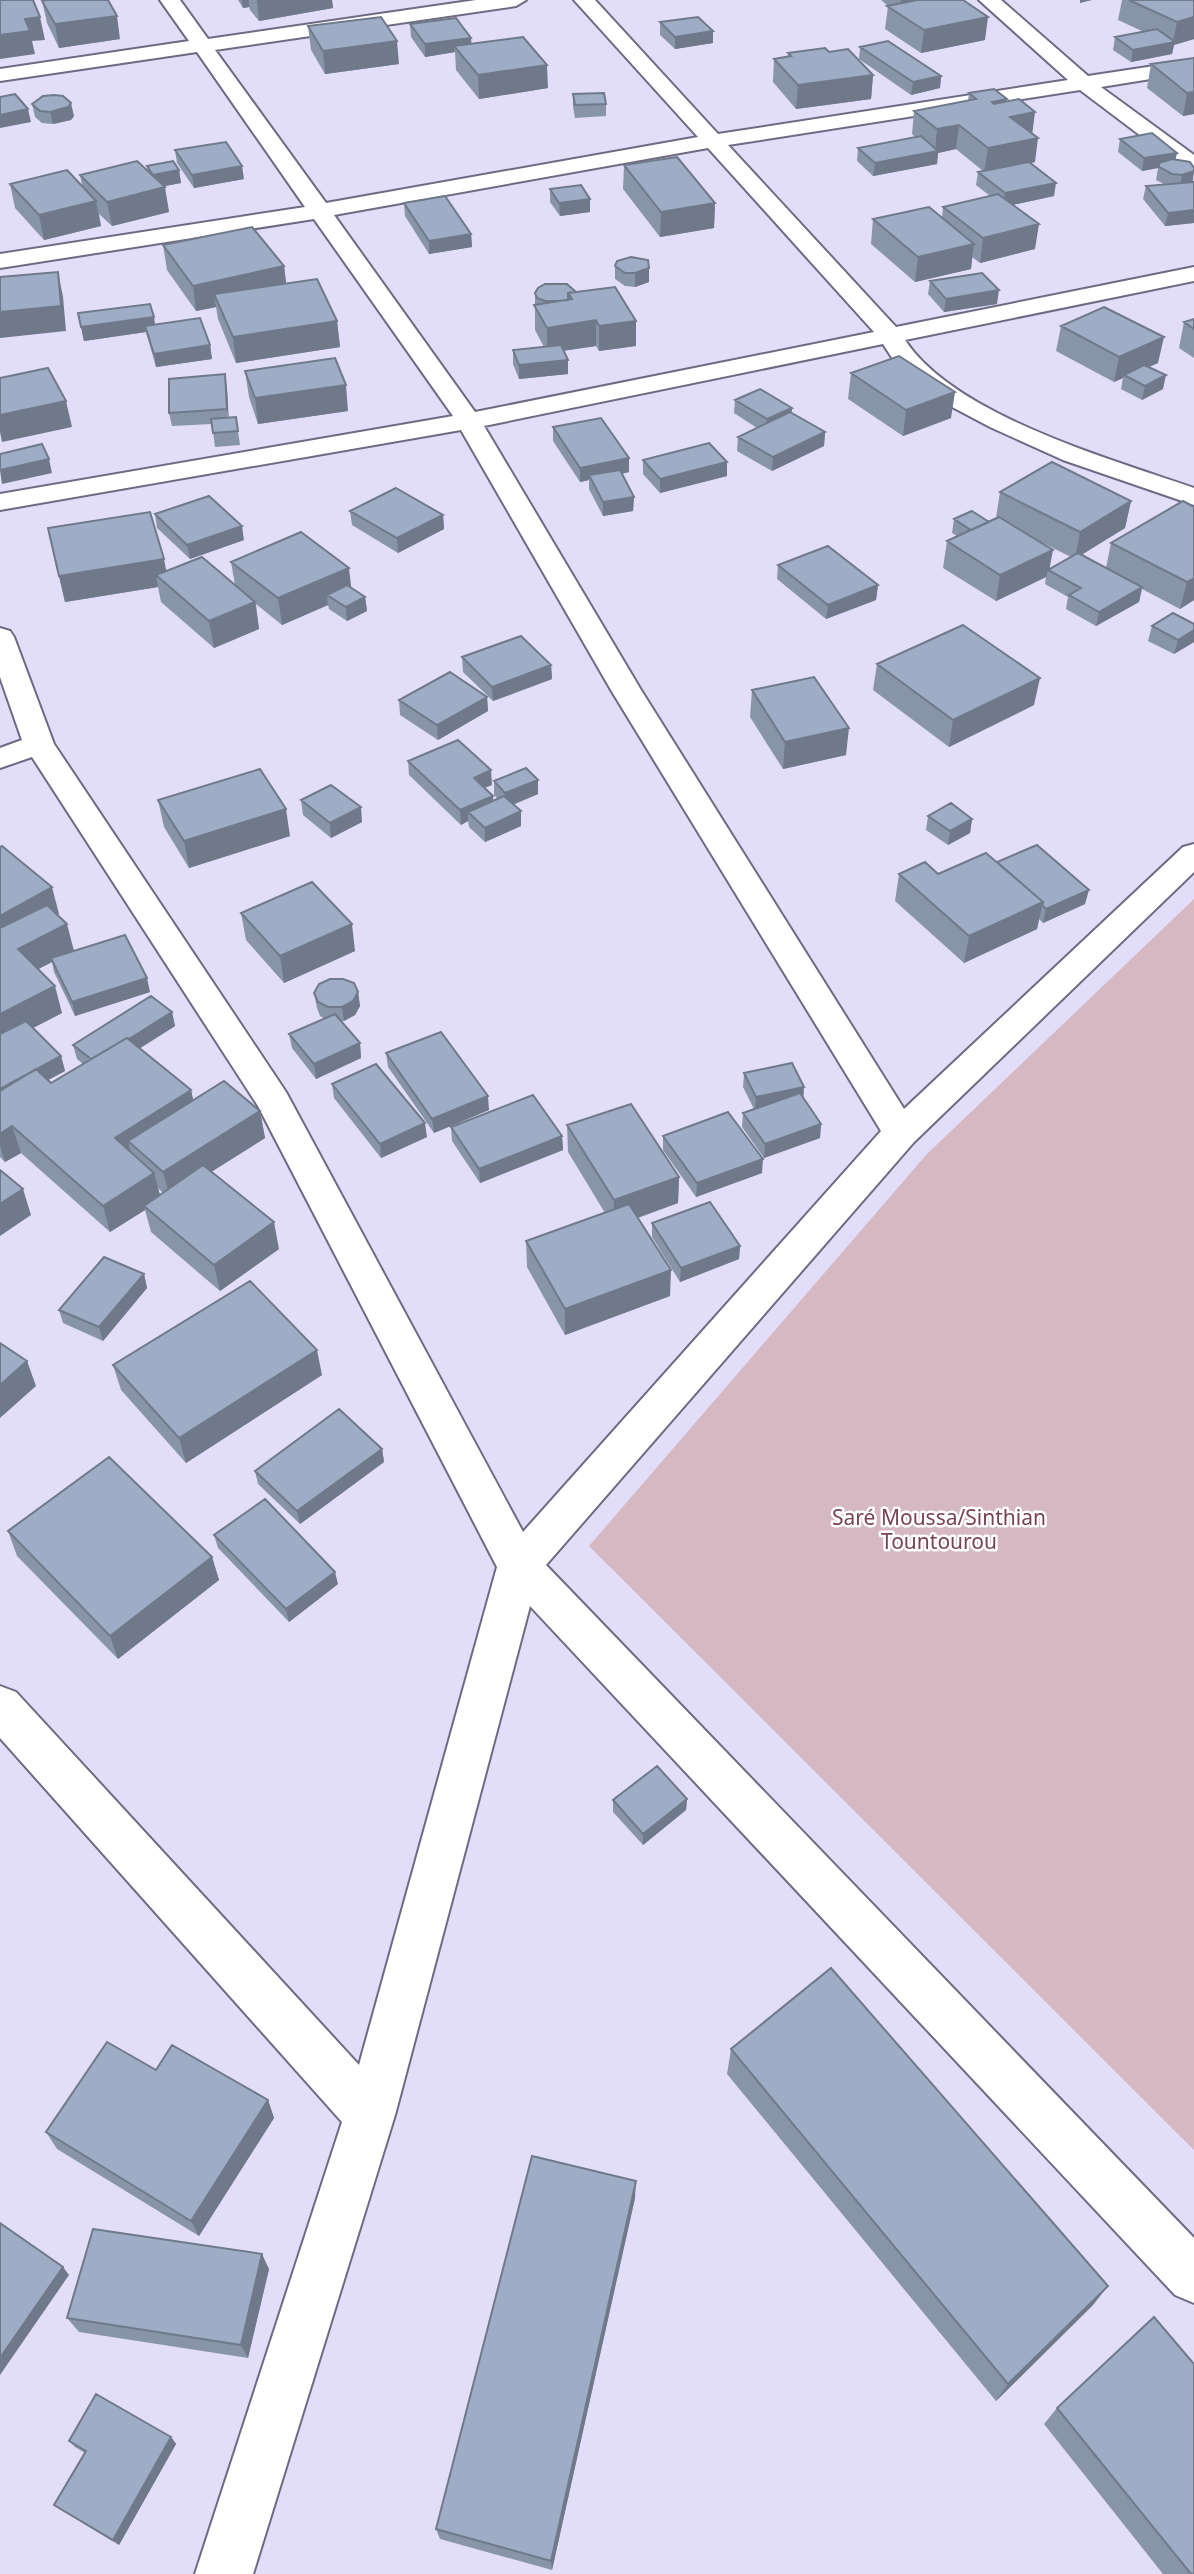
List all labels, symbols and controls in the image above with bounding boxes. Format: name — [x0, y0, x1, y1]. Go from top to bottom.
park label: Saré Moussa/Sinthian Tountourou — [832, 1503, 1046, 1555]

